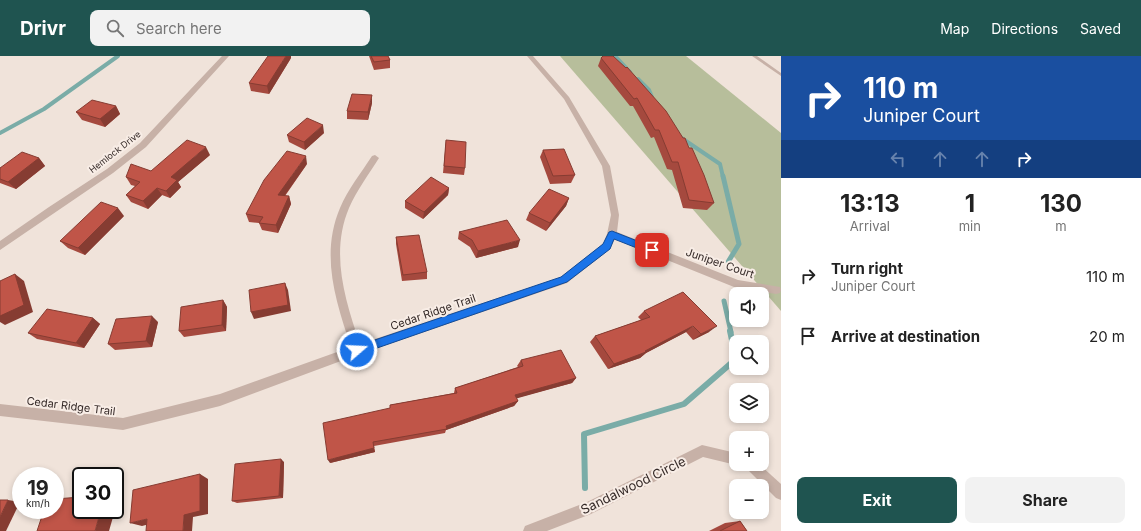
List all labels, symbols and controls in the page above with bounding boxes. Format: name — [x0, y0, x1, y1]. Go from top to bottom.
search box — [90, 10, 370, 46]
text: Drivr — [20, 17, 66, 40]
icon: search — [104, 17, 126, 39]
text: Search here — [136, 19, 222, 38]
text: Map — [940, 20, 969, 37]
text: Directions — [991, 20, 1058, 37]
text: Saved — [1080, 20, 1121, 37]
text: 110 m — [863, 71, 938, 105]
icon: right — [797, 72, 849, 124]
text: Juniper Court — [863, 105, 980, 126]
street label: Hemlock Drive — [87, 128, 143, 175]
icon: left — [887, 148, 909, 170]
icon: ahead — [929, 148, 951, 170]
icon: ahead — [971, 148, 993, 170]
icon: right — [1013, 148, 1035, 170]
text: 13:13 — [840, 189, 900, 218]
text: 1 — [965, 189, 975, 218]
text: 130 — [1040, 189, 1082, 218]
text: Arrival — [850, 218, 890, 234]
text: min — [959, 218, 981, 234]
text: m — [1055, 218, 1067, 234]
pin — [635, 233, 669, 267]
icon: arrive — [641, 239, 663, 261]
street label: Juniper Court — [684, 245, 756, 281]
text: Turn right — [831, 259, 903, 278]
icon: right — [797, 265, 819, 287]
text: 110 m — [1086, 267, 1125, 286]
text: Juniper Court — [831, 278, 915, 294]
map controls — [729, 287, 769, 519]
button: sound — [729, 287, 769, 327]
street label: Cedar Ridge Trail — [388, 291, 478, 333]
icon: arrive — [797, 325, 819, 347]
text: Arrive at destination — [831, 327, 980, 346]
text: 20 m — [1089, 327, 1125, 346]
position arrow — [336, 329, 378, 371]
button: search — [729, 335, 769, 375]
button: layers — [729, 383, 769, 423]
street label: Cedar Ridge Trail — [26, 394, 116, 418]
button: + — [729, 431, 769, 471]
street label: Sandalwood Circle — [578, 453, 688, 517]
speed limit sign: 30 — [72, 467, 124, 519]
text: 19 — [27, 476, 49, 500]
button: Exit — [797, 477, 957, 523]
button: Share — [965, 477, 1125, 523]
button: − — [729, 479, 769, 519]
text: km/h — [26, 497, 50, 509]

